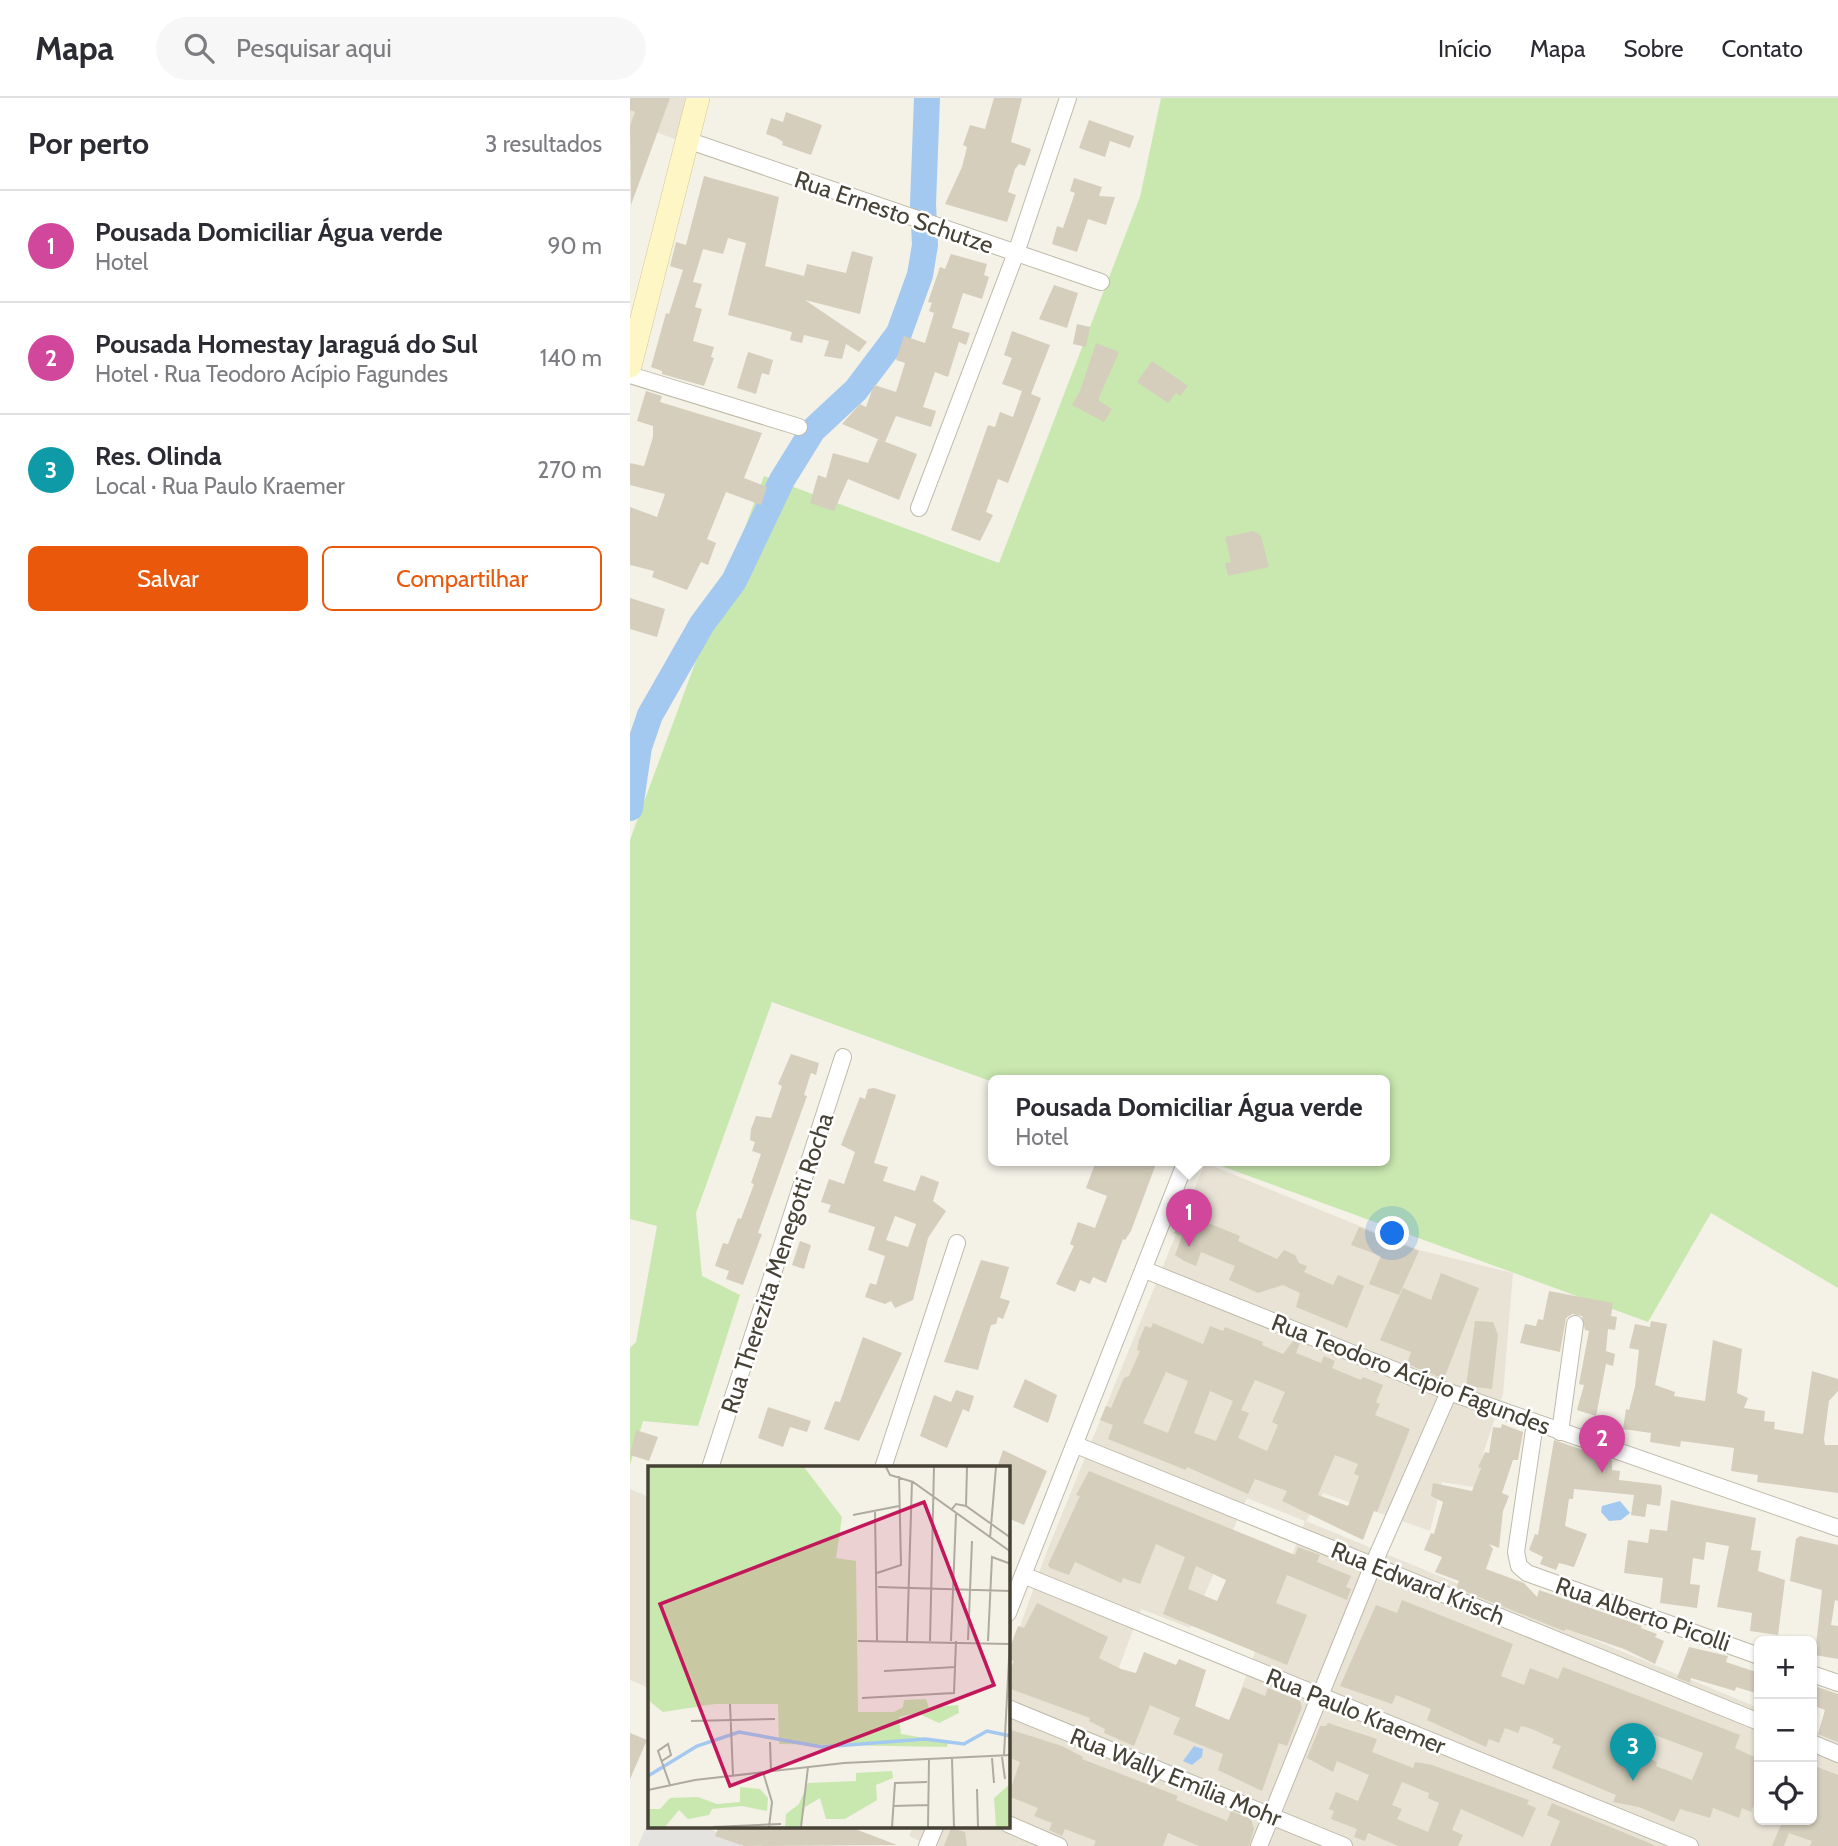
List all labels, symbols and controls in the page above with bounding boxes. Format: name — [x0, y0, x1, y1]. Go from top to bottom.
search box — [156, 17, 646, 80]
text: Mapa — [35, 28, 114, 68]
icon: search — [180, 29, 218, 67]
text: Pesquisar aqui — [236, 32, 392, 64]
text: Início — [1438, 34, 1492, 63]
text: Mapa — [1530, 34, 1585, 63]
text: Sobre — [1623, 34, 1684, 63]
text: Contato — [1722, 34, 1803, 63]
text: Por perto — [28, 125, 149, 162]
text: 3 resultados — [485, 130, 602, 158]
street label: Rua Ernesto Schutze — [791, 164, 997, 260]
text: Pousada Domiciliar Água verde — [95, 216, 443, 248]
text: 1 — [47, 232, 55, 260]
text: 90 m — [548, 232, 602, 260]
text: Hotel — [95, 248, 148, 276]
text: Pousada Homestay Jaraguá do Sul — [95, 328, 478, 360]
text: 2 — [45, 344, 57, 372]
text: 140 m — [540, 344, 602, 372]
text: Hotel · Rua Teodoro Acípio Fagundes — [95, 360, 448, 388]
text: Res. Olinda — [95, 440, 222, 472]
text: 3 — [45, 456, 57, 484]
text: 270 m — [537, 456, 602, 484]
text: Local · Rua Paulo Kraemer — [95, 472, 345, 500]
button: Salvar — [28, 546, 308, 611]
button: Compartilhar — [322, 546, 602, 611]
popup — [988, 1075, 1390, 1166]
text: Pousada Domiciliar Água verde — [1015, 1091, 1363, 1123]
street label: Rua Therezita Menegotti Rocha — [715, 1109, 839, 1417]
text: Hotel — [1015, 1123, 1069, 1151]
pin: 1 — [1166, 1189, 1212, 1247]
your location — [1375, 1216, 1409, 1250]
street label: Rua Teodoro Acípio Fagundes — [1268, 1307, 1555, 1441]
pin: 2 — [1579, 1415, 1625, 1473]
inset map — [648, 1466, 1010, 1828]
street label: Rua Edward Krisch — [1327, 1535, 1509, 1631]
street label: Rua Alberto Picolli — [1552, 1571, 1734, 1657]
map controls — [1754, 1636, 1817, 1825]
button: + — [1754, 1636, 1817, 1699]
street label: Rua Paulo Kraemer — [1262, 1662, 1450, 1760]
button: − — [1754, 1699, 1817, 1762]
street label: Rua Wally Emília Mohr — [1066, 1721, 1286, 1833]
pin: 3 — [1610, 1723, 1656, 1781]
button: locate — [1754, 1762, 1817, 1825]

